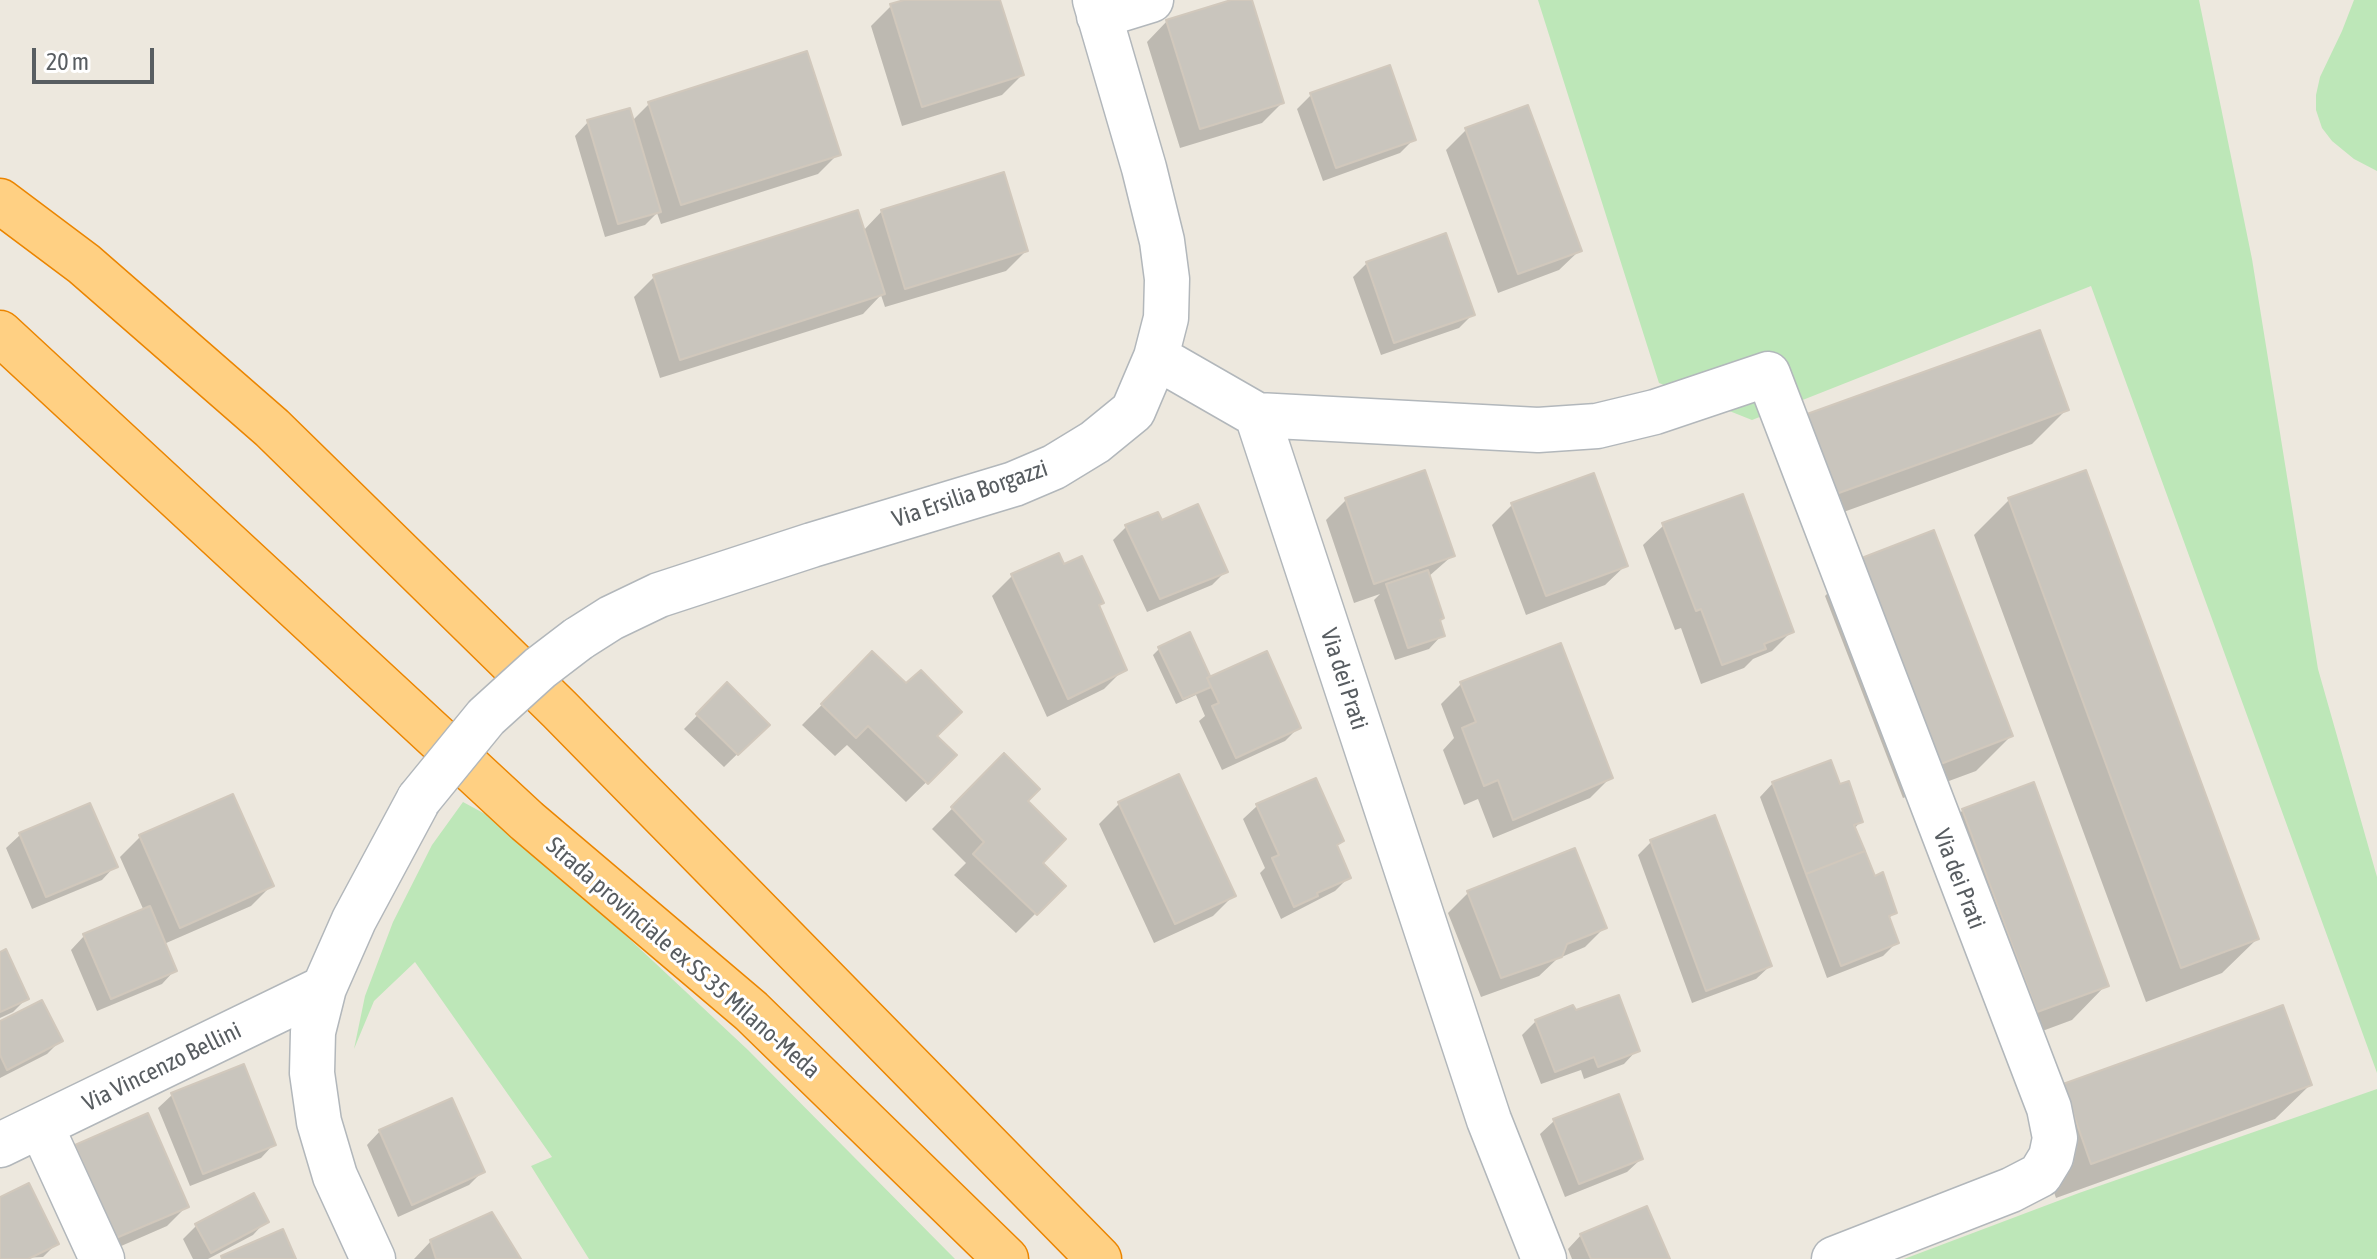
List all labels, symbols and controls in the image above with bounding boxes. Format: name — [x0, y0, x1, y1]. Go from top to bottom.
scale bar — [36, 32, 158, 82]
text: 20 m — [46, 48, 89, 75]
street label: Via Ersilia Borgazzi — [889, 454, 1051, 534]
street label: Via dei Prati — [1314, 625, 1374, 733]
street label: Via dei Prati — [1927, 825, 1991, 933]
street label: Strada provinciale ex SS 35 Milano-Meda — [540, 831, 826, 1085]
street label: Via Vincenzo Bellini — [78, 1016, 246, 1118]

